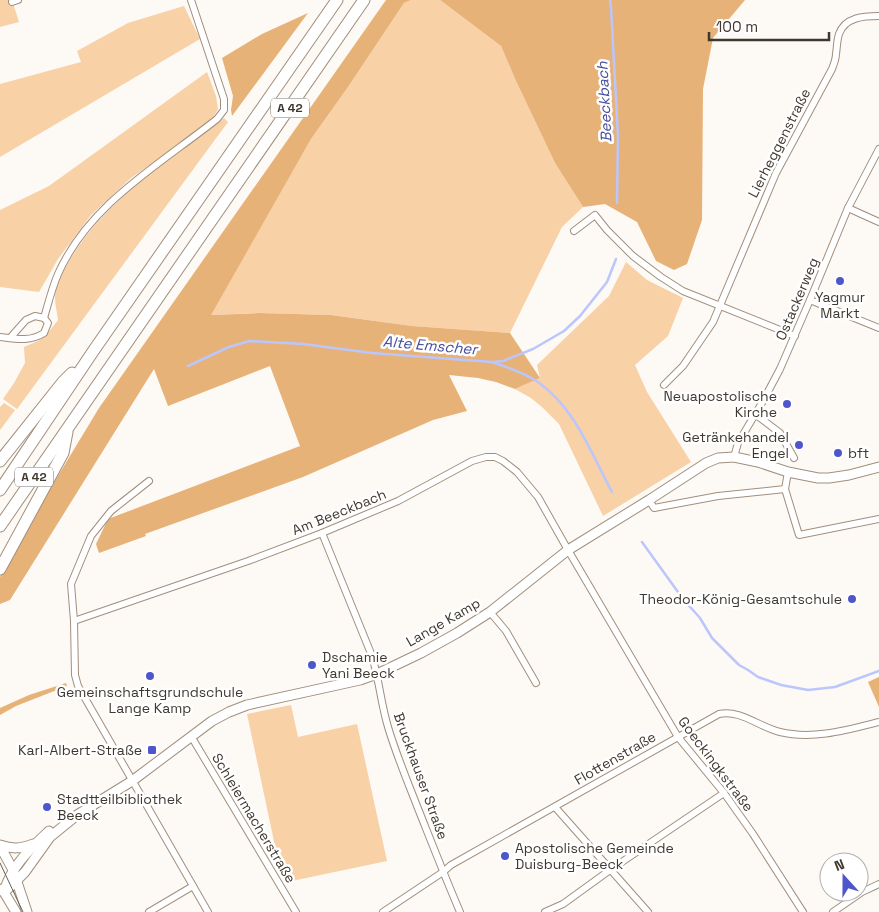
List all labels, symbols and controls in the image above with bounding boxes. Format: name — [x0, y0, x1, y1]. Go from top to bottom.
scale bar — [709, 10, 829, 42]
text: 100 m — [716, 17, 758, 36]
water label: Beeckbach — [592, 60, 616, 143]
street label: Lierheggenstraße — [744, 85, 814, 201]
road number: A 42 — [271, 99, 309, 118]
street label: Ostackerweg — [771, 255, 823, 343]
marker: Yagmur Markt — [834, 275, 846, 287]
place label: Yagmur Markt — [815, 288, 865, 322]
water label: Alte Emscher — [382, 331, 479, 359]
place label: Neuapostolische Kirche — [664, 387, 777, 421]
marker: Neuapostolische Kirche — [781, 398, 793, 410]
place label: Getränkehandel Engel — [682, 428, 789, 462]
marker: Getränkehandel Engel — [793, 439, 805, 451]
place label: bft — [848, 444, 869, 462]
marker: bft — [832, 447, 844, 459]
road number: A 42 — [15, 468, 53, 487]
street label: Am Beeckbach — [289, 485, 389, 539]
place label: Theodor-König-Gesamtschule — [639, 590, 842, 608]
marker: Theodor-König-Gesamtschule — [846, 593, 858, 605]
street label: Lange Kamp — [403, 594, 483, 650]
place label: Dschamie Yani Beeck — [322, 648, 395, 682]
marker: Dschamie Yani Beeck — [306, 659, 318, 671]
marker: Gemeinschaftsgrundschule Lange Kamp — [144, 670, 156, 682]
place label: Gemeinschaftsgrundschule Lange Kamp — [57, 683, 243, 717]
street label: Bruckhauser Straße — [390, 710, 452, 842]
street label: Goeckingkstraße — [674, 713, 758, 815]
street label: Flottenstraße — [571, 727, 659, 789]
place label: Karl-Albert-Straße — [18, 741, 142, 759]
marker: Karl-Albert-Straße — [146, 744, 158, 756]
street label: Schleiermacherstraße — [208, 750, 300, 886]
place label: Stadtteilbibliothek Beeck — [57, 790, 183, 824]
marker: Stadtteilbibliothek Beeck — [41, 801, 53, 813]
place label: Apostolische Gemeinde Duisburg-Beeck — [515, 839, 674, 873]
marker: Apostolische Gemeinde Duisburg-Beeck — [499, 850, 511, 862]
north arrow — [819, 852, 869, 902]
text: N — [832, 855, 847, 875]

